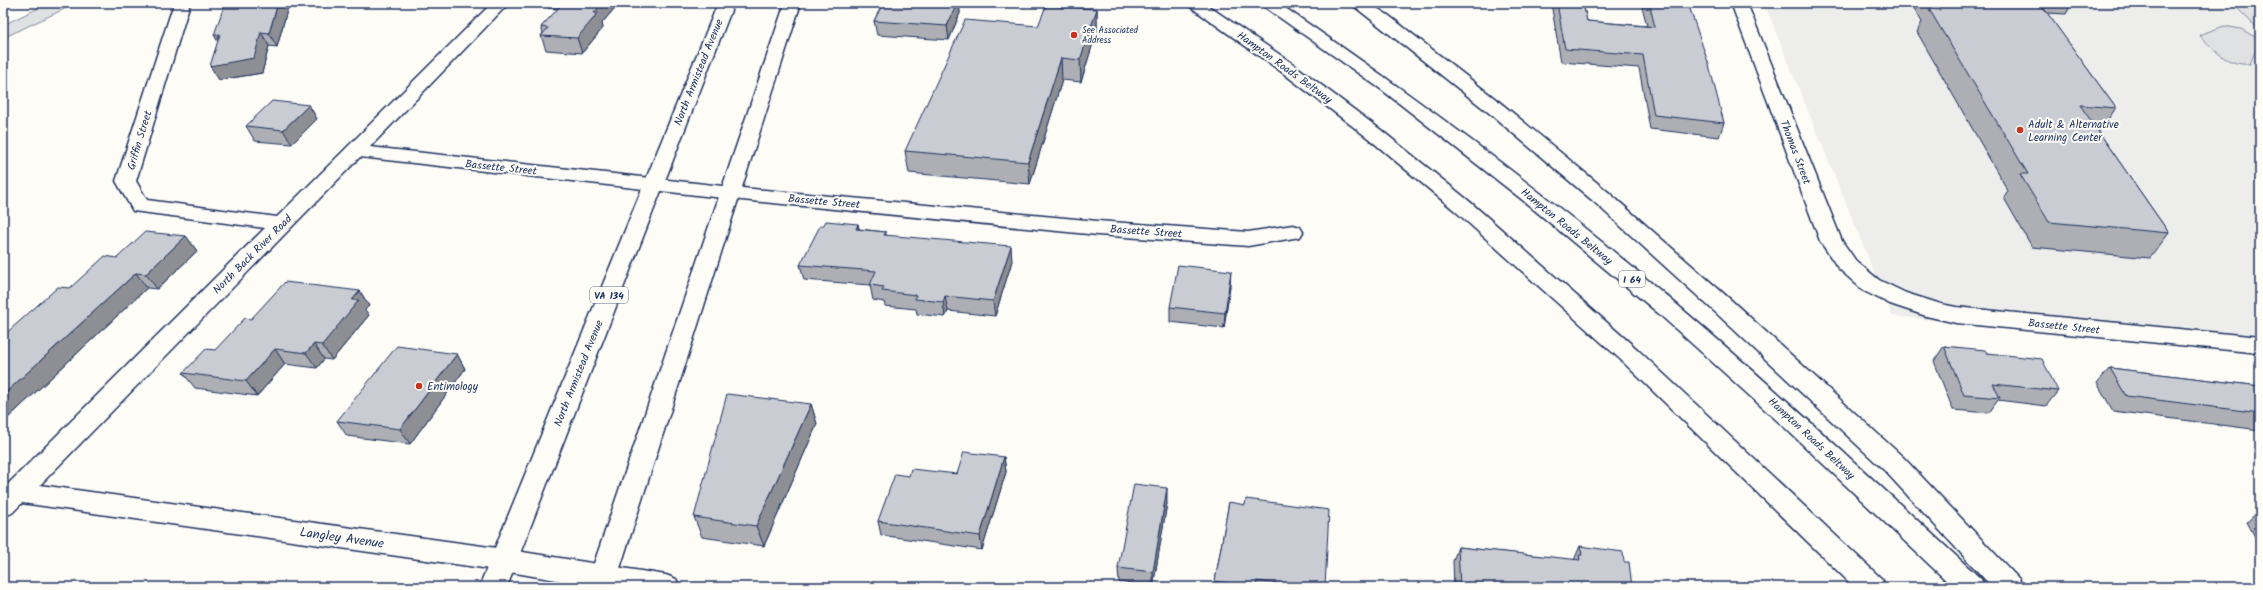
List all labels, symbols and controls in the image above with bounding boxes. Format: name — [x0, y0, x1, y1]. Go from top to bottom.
street label: North Armistead Avenue — [669, 16, 729, 128]
place label: See Associated Address — [1082, 23, 1139, 48]
street label: Hampton Roads Beltway — [1233, 27, 1336, 109]
marker: See Associated Address — [1069, 30, 1079, 40]
street label: Griffin Street — [122, 108, 158, 172]
place label: Adult & Alternative Learning Center — [2028, 116, 2119, 147]
street label: Thomas Street — [1775, 118, 1816, 188]
marker: Adult & Alternative Learning Center — [2015, 125, 2025, 135]
street label: Bassette Street — [464, 155, 539, 181]
street label: Hampton Roads Beltway — [1516, 184, 1617, 270]
street label: Bassette Street — [787, 190, 861, 214]
street label: North Back River Road — [209, 211, 297, 299]
street label: Bassette Street — [1109, 220, 1183, 244]
road number: I 64 — [1619, 271, 1645, 287]
road number: VA 134 — [590, 287, 628, 303]
street label: Bassette Street — [2027, 314, 2102, 340]
street label: North Armistead Avenue — [549, 317, 609, 429]
place label: Entimology — [427, 378, 479, 396]
marker: Entimology — [414, 381, 424, 391]
street label: Hampton Roads Beltway — [1764, 393, 1860, 485]
street label: Langley Avenue — [298, 522, 385, 555]

